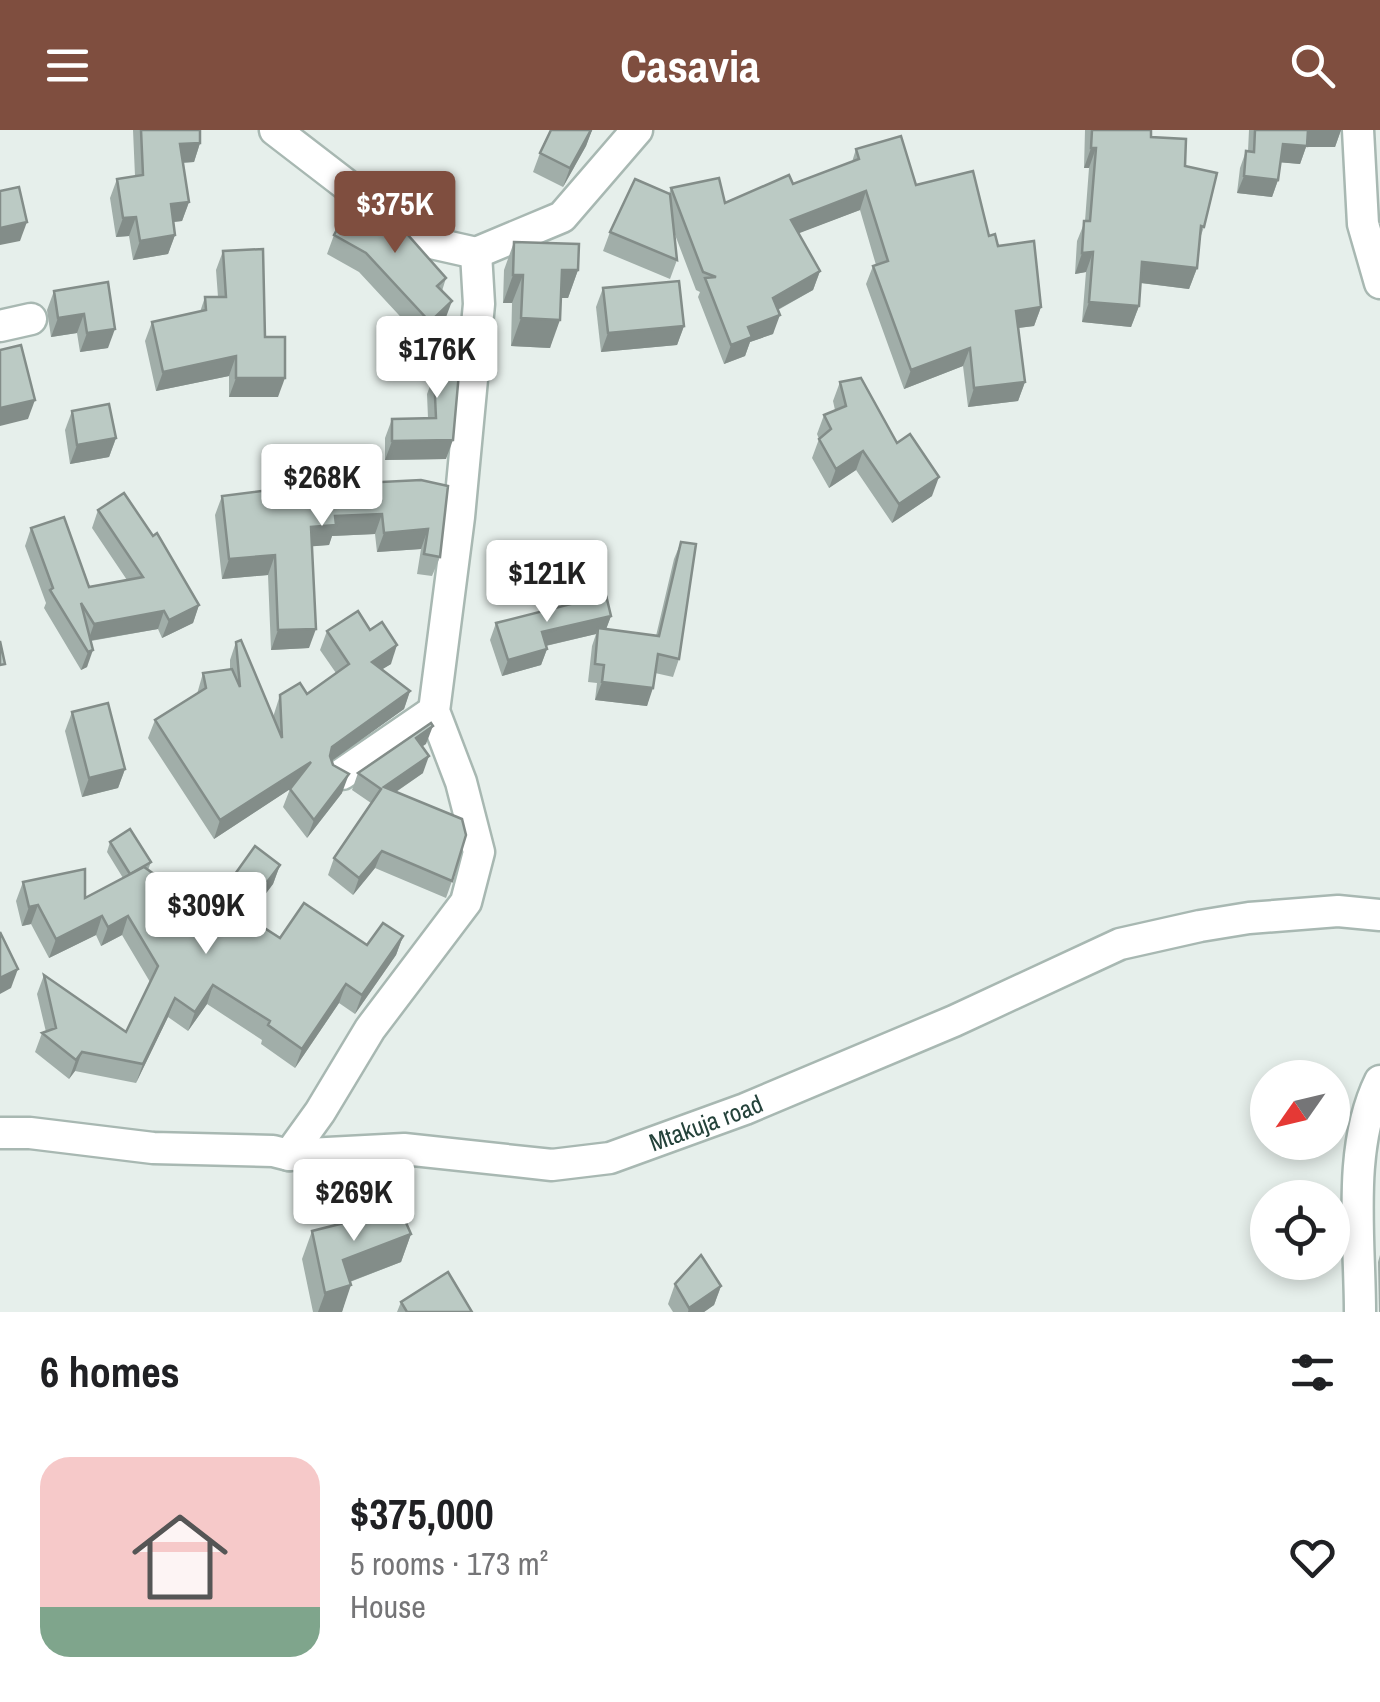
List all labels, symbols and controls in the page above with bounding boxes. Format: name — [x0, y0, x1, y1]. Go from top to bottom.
text: Casavia — [620, 35, 760, 96]
icon: menu — [40, 38, 95, 93]
icon: search — [1285, 38, 1340, 93]
pin: $375K — [325, 171, 465, 256]
text: $375K — [356, 182, 434, 225]
pin: $176K — [367, 316, 507, 401]
text: $176K — [398, 327, 476, 370]
pin: $268K — [252, 444, 392, 529]
text: $268K — [283, 455, 361, 498]
pin: $121K — [477, 540, 617, 625]
text: $121K — [508, 551, 586, 594]
pin: $309K — [136, 872, 276, 957]
text: $309K — [167, 883, 245, 926]
north arrow — [1250, 1060, 1350, 1160]
map controls — [1250, 1060, 1350, 1280]
street label: Mtakuja road — [644, 1086, 768, 1159]
pin: $269K — [284, 1159, 424, 1244]
text: $269K — [315, 1170, 393, 1213]
button: locate — [1250, 1180, 1350, 1280]
text: 6 homes — [40, 1344, 180, 1400]
icon: filters — [1285, 1345, 1340, 1400]
text: $375,000 — [350, 1486, 494, 1542]
icon: home — [120, 1497, 240, 1617]
icon: heart — [1285, 1530, 1340, 1585]
text: 5 rooms · 173 m² — [350, 1542, 548, 1585]
text: House — [350, 1585, 426, 1628]

